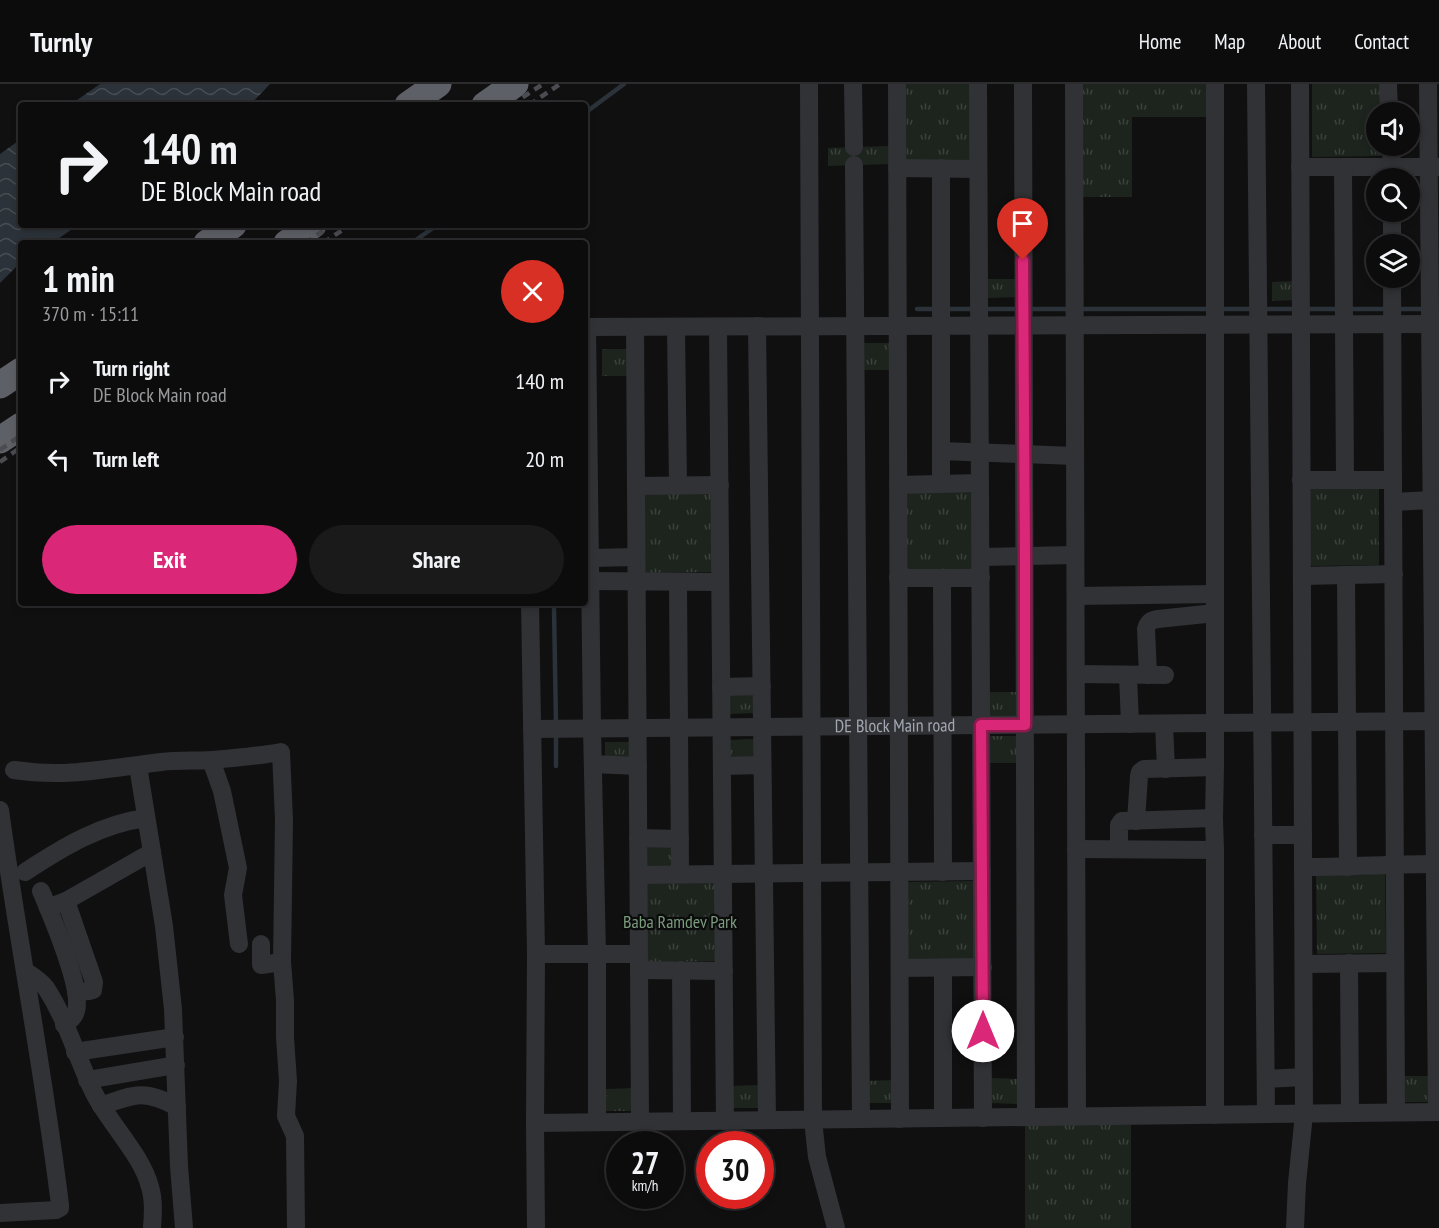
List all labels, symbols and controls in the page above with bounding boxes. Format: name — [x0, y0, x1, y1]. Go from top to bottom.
text: Turnly — [30, 23, 92, 60]
text: Home — [1139, 28, 1181, 55]
text: Map — [1214, 28, 1245, 55]
text: About — [1278, 28, 1321, 55]
text: Contact — [1354, 28, 1409, 55]
map controls — [1366, 102, 1420, 288]
button: sound — [1366, 102, 1420, 156]
text: 140 m — [141, 121, 238, 176]
icon: right — [42, 126, 120, 204]
button: search — [1366, 168, 1420, 222]
text: DE Block Main road — [141, 174, 321, 208]
pin — [997, 198, 1048, 260]
icon: arrive — [1006, 207, 1039, 240]
button: layers — [1366, 234, 1420, 288]
text: 1 min — [42, 255, 115, 302]
button: close — [501, 260, 564, 323]
text: 370 m · 15:11 — [42, 301, 139, 327]
text: Turn right — [93, 354, 170, 382]
icon: right — [42, 365, 75, 398]
text: 140 m — [515, 367, 564, 395]
text: DE Block Main road — [93, 382, 227, 408]
icon: left — [42, 443, 75, 476]
text: Turn left — [93, 445, 159, 473]
text: 20 m — [525, 445, 564, 473]
button: Exit — [42, 525, 297, 594]
button: Share — [309, 525, 564, 594]
street label: DE Block Main road — [835, 713, 955, 737]
park label: Baba Ramdev Park — [623, 910, 737, 933]
position arrow — [951, 999, 1015, 1063]
speed limit sign: 30 — [696, 1131, 774, 1209]
text: 27 — [631, 1143, 659, 1182]
text: km/h — [632, 1176, 658, 1195]

